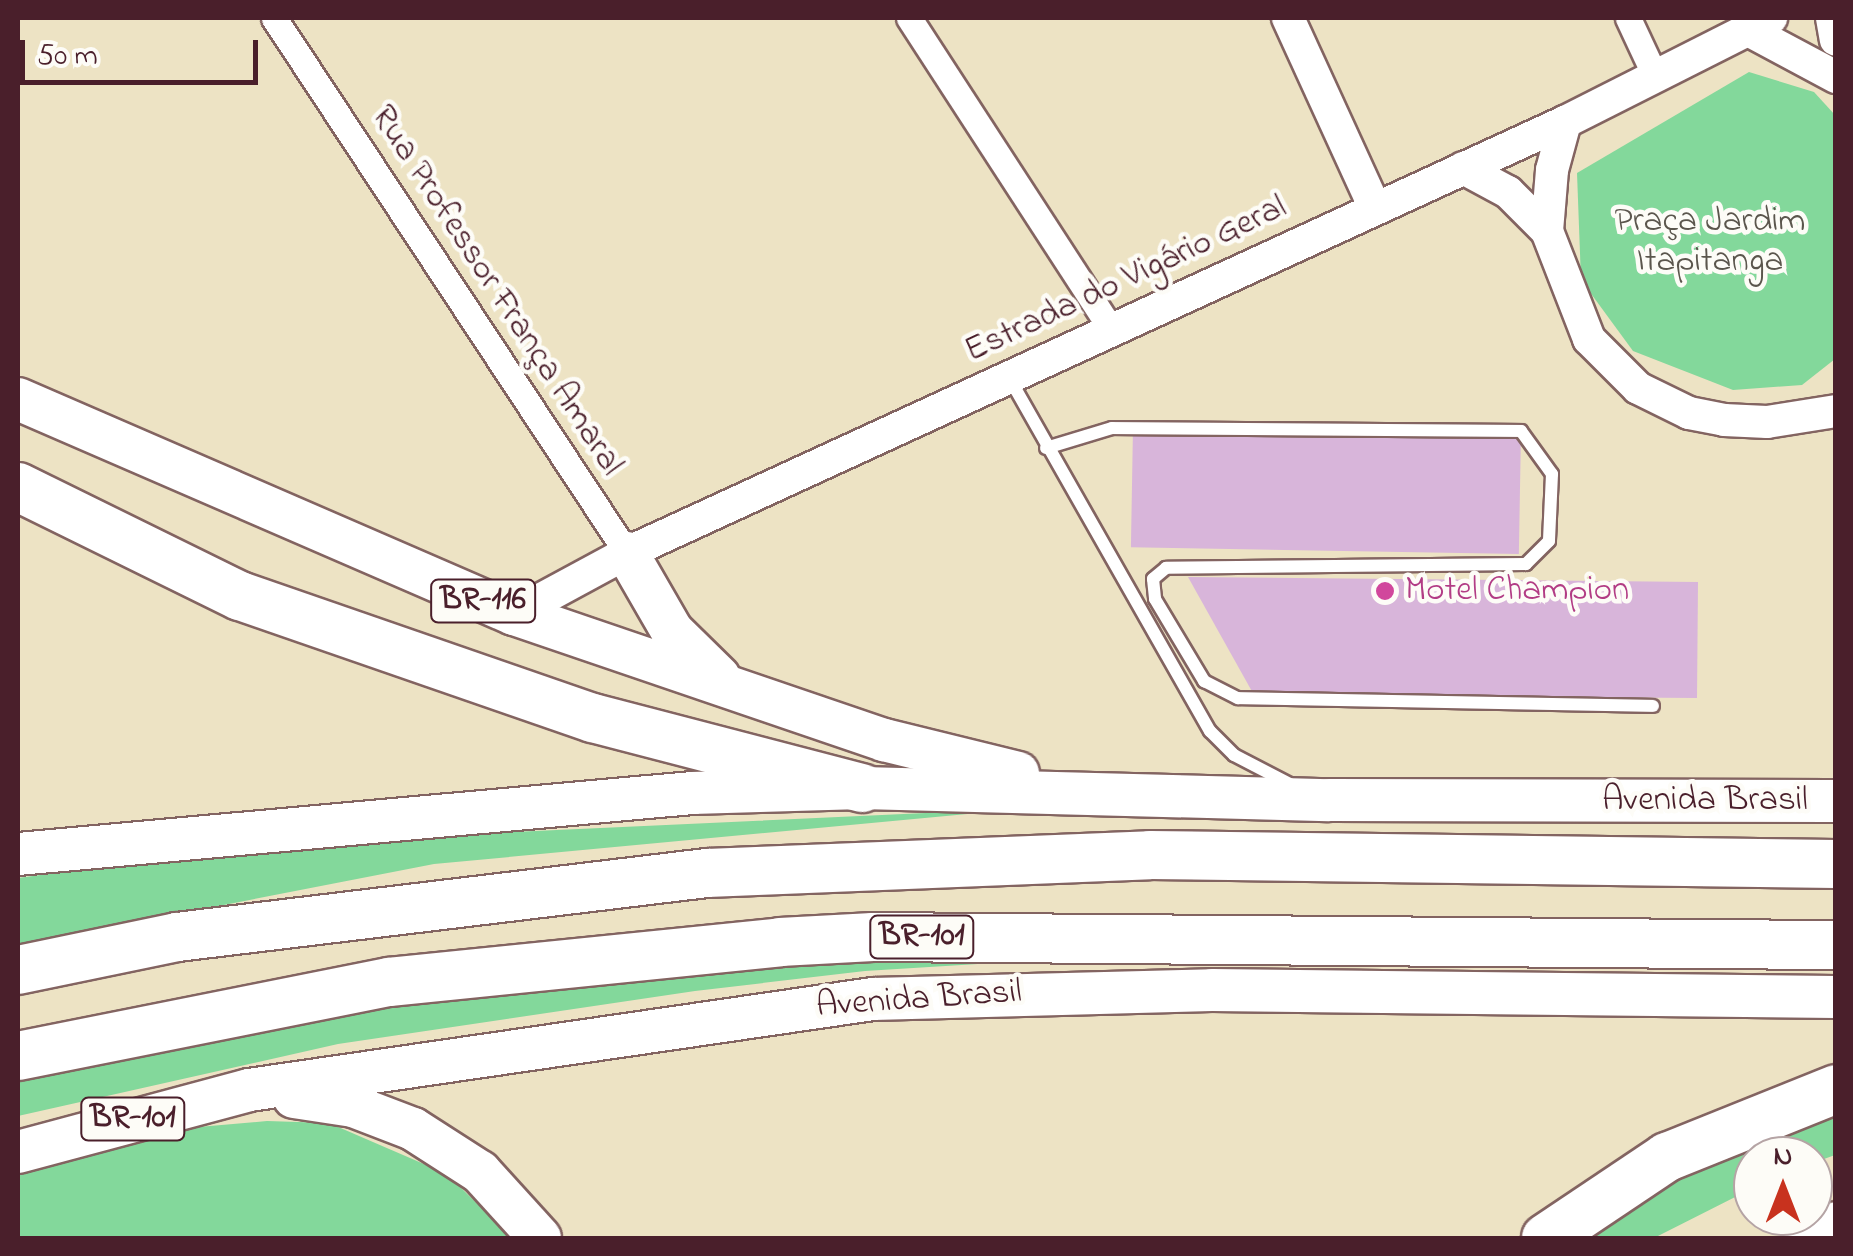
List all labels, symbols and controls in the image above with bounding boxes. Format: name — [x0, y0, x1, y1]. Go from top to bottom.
scale bar — [25, 20, 262, 82]
text: 50 m — [37, 35, 98, 79]
street label: Rua Professor França Amaral — [361, 98, 631, 484]
street label: Estrada do Vigário Geral — [959, 187, 1293, 373]
park label: Praça Jardim Itapitanga — [1614, 201, 1806, 283]
place label: Motel Champion — [1405, 570, 1629, 612]
road number: BR-116 — [428, 574, 538, 628]
marker: Motel Champion — [1374, 580, 1396, 602]
street label: Avenida Brasil — [1602, 780, 1808, 822]
road number: BR-101 — [867, 910, 977, 964]
street label: Avenida Brasil — [815, 972, 1023, 1028]
road number: BR-101 — [78, 1092, 188, 1146]
north arrow — [1733, 1136, 1833, 1236]
text: N — [1774, 1137, 1792, 1178]

